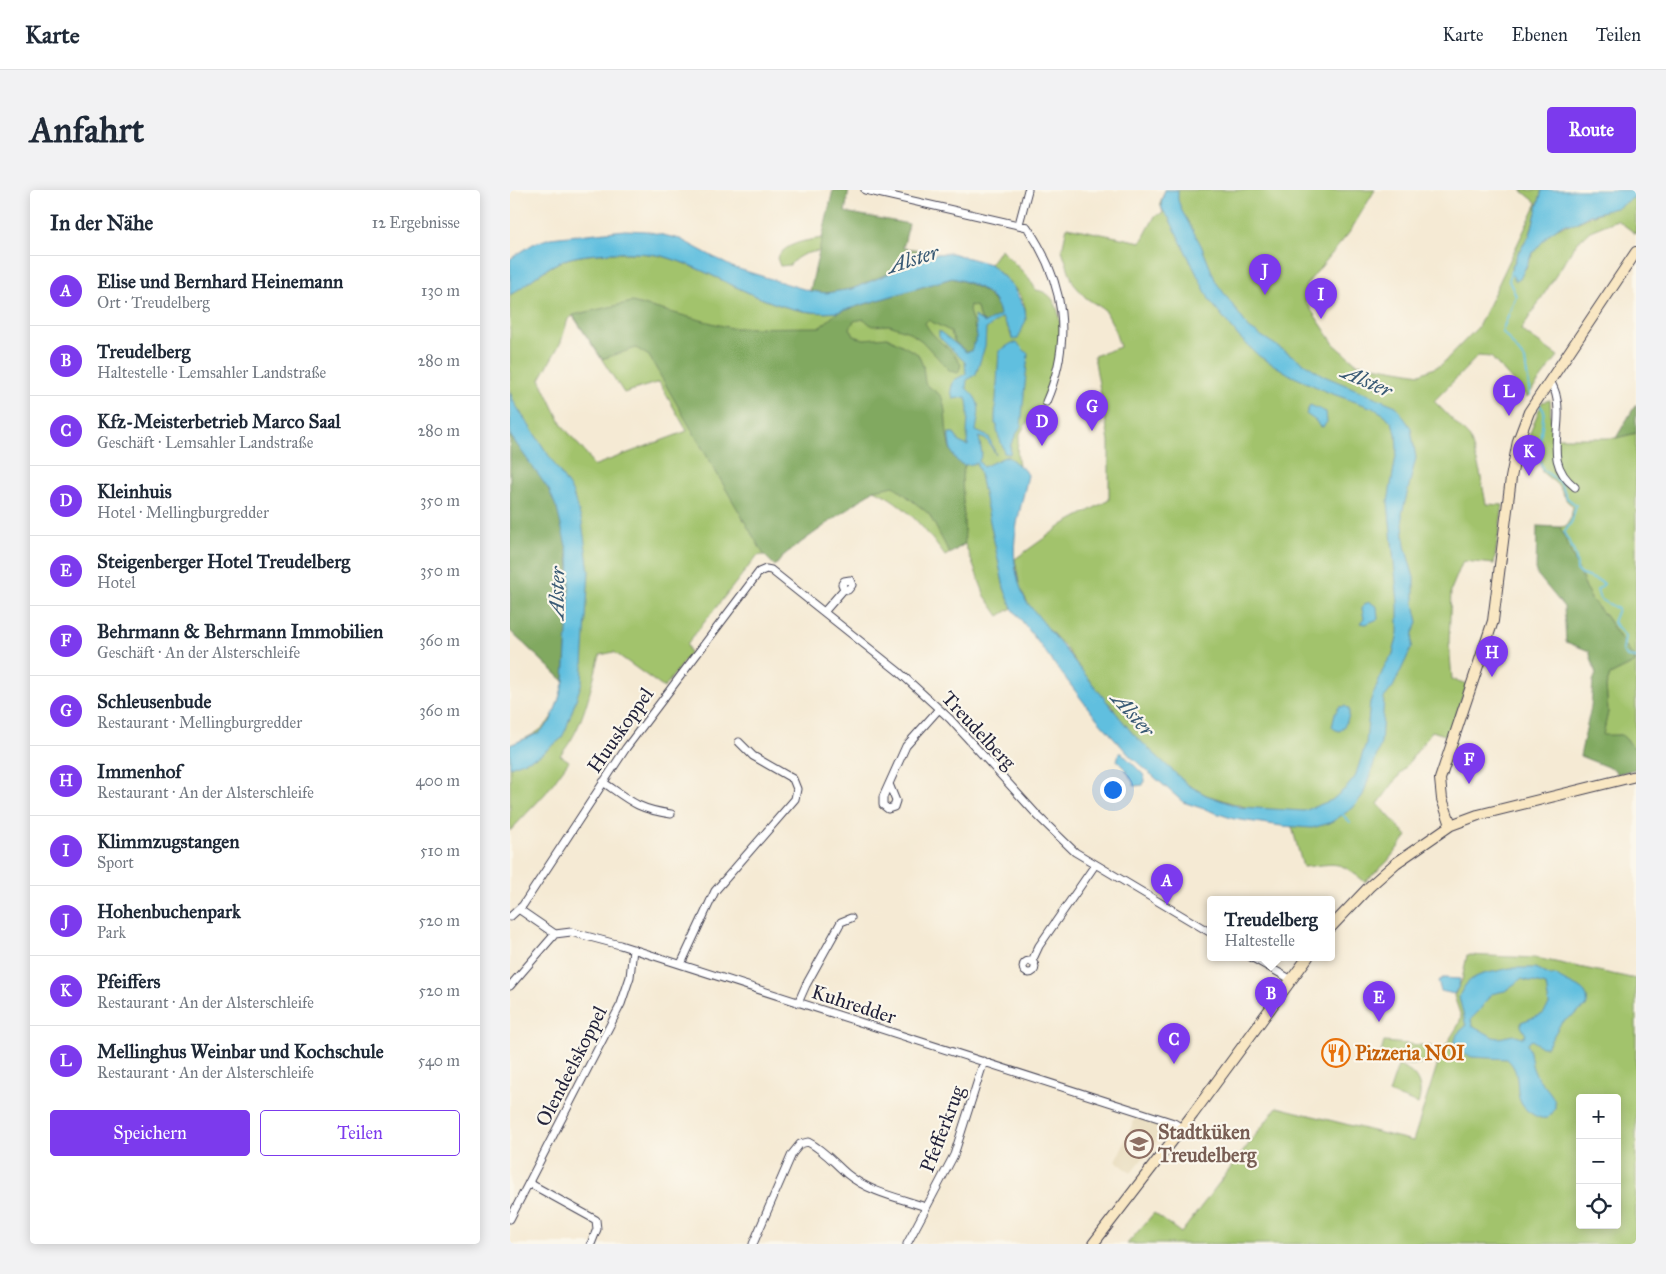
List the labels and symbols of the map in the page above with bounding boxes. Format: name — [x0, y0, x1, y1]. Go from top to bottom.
water label: Alster — [882, 239, 943, 280]
pin: J — [1249, 254, 1281, 295]
pin: I — [1305, 278, 1337, 319]
water label: Alster — [1336, 358, 1397, 404]
pin: L — [1493, 375, 1525, 416]
pin: G — [1076, 390, 1108, 431]
pin: D — [1026, 405, 1058, 446]
pin: K — [1513, 435, 1545, 476]
water label: Alster — [544, 565, 570, 622]
pin: H — [1476, 636, 1508, 677]
street label: Huuskoppel — [582, 682, 658, 777]
water label: Alster — [1104, 684, 1161, 743]
street label: Treudelberg — [936, 686, 1022, 775]
pin: F — [1453, 743, 1485, 784]
your location — [1100, 777, 1126, 803]
pin: A — [1151, 864, 1183, 905]
pin: B — [1255, 977, 1287, 1018]
street label: Kuhredder — [809, 979, 900, 1029]
pin: E — [1363, 981, 1395, 1022]
street label: Olendeelskoppel — [530, 1001, 612, 1130]
pin: C — [1158, 1023, 1190, 1064]
restaurant icon: Pizzeria NOI — [1321, 1038, 1351, 1068]
place label: Pizzeria NOI — [1355, 1041, 1465, 1065]
street label: Pfefferkrug — [915, 1082, 971, 1176]
place label: Stadtküken Treudelberg — [1157, 1120, 1257, 1168]
school or university icon: Stadtküken Treudelberg — [1124, 1129, 1154, 1159]

